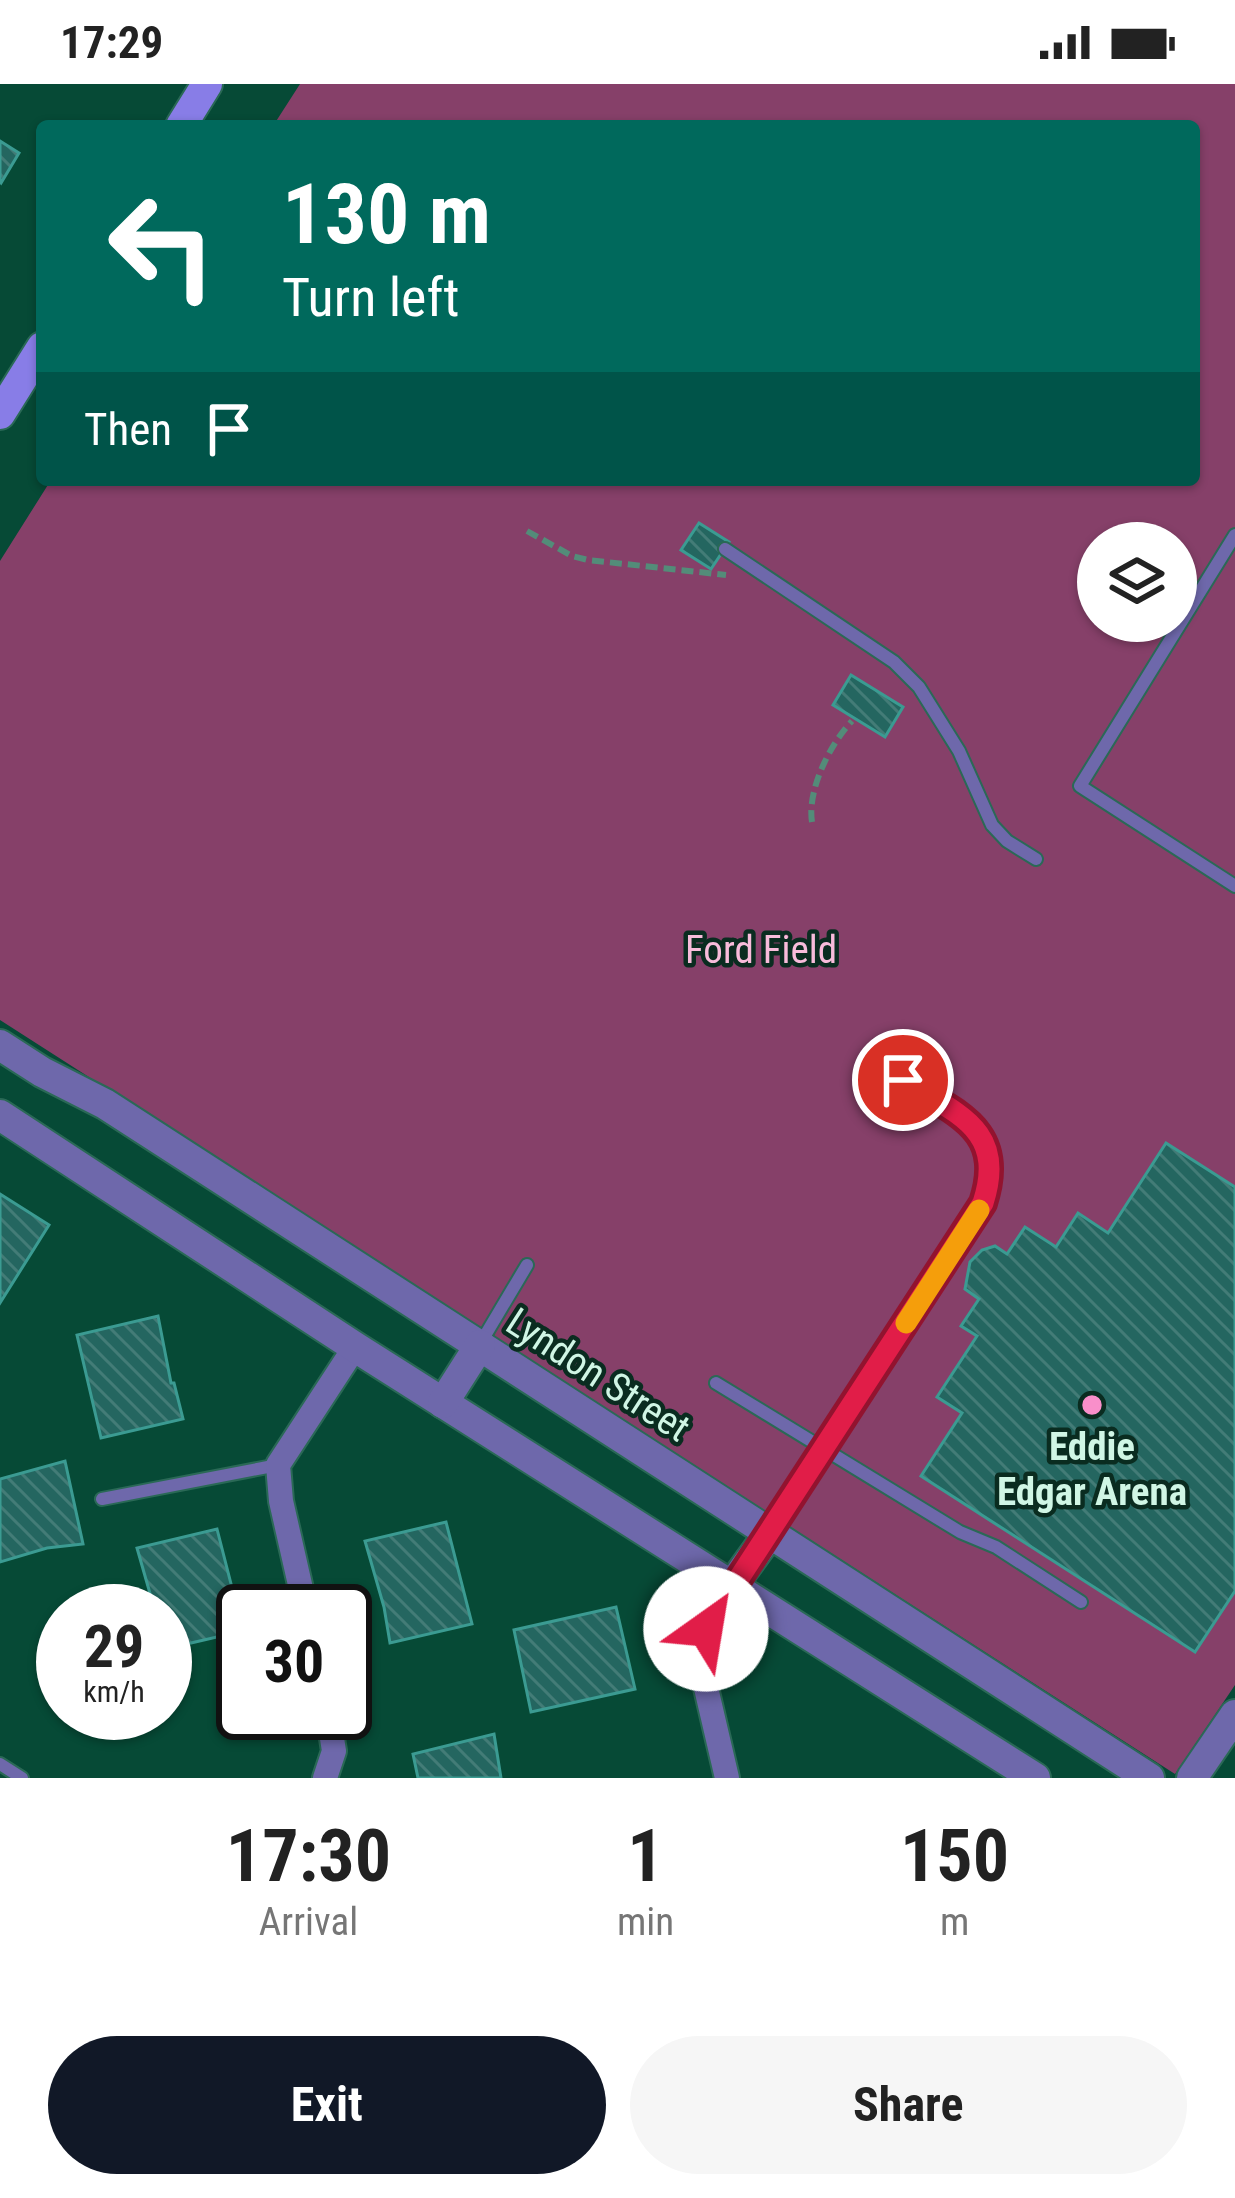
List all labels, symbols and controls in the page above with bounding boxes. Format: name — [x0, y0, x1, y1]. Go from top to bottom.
text: 17:29 — [60, 16, 163, 69]
text: 130 m — [282, 165, 491, 264]
icon: left — [84, 168, 240, 324]
text: Turn left — [282, 266, 459, 329]
icon: arrive — [196, 396, 262, 462]
text: Then — [84, 403, 172, 456]
map controls — [1077, 522, 1197, 642]
button: layers — [1077, 522, 1197, 642]
park label: Ford Field — [685, 927, 837, 973]
pin — [852, 1029, 954, 1131]
icon: arrive — [870, 1047, 936, 1113]
street label: Lyndon Street — [498, 1299, 698, 1451]
marker: Eddie Edgar Arena — [1079, 1392, 1105, 1418]
place label: Eddie Edgar Arena — [997, 1424, 1187, 1515]
position arrow — [643, 1566, 769, 1692]
speed limit sign: 30 — [216, 1584, 372, 1740]
text: 29 — [84, 1611, 144, 1682]
text: km/h — [83, 1674, 145, 1709]
text: 17:30 — [226, 1814, 391, 1899]
text: 1 — [627, 1814, 664, 1899]
text: 150 — [900, 1814, 1009, 1899]
text: Arrival — [259, 1899, 358, 1945]
text: min — [617, 1899, 674, 1945]
text: m — [940, 1899, 969, 1945]
button: Exit — [48, 2036, 606, 2174]
button: Share — [630, 2036, 1187, 2174]

